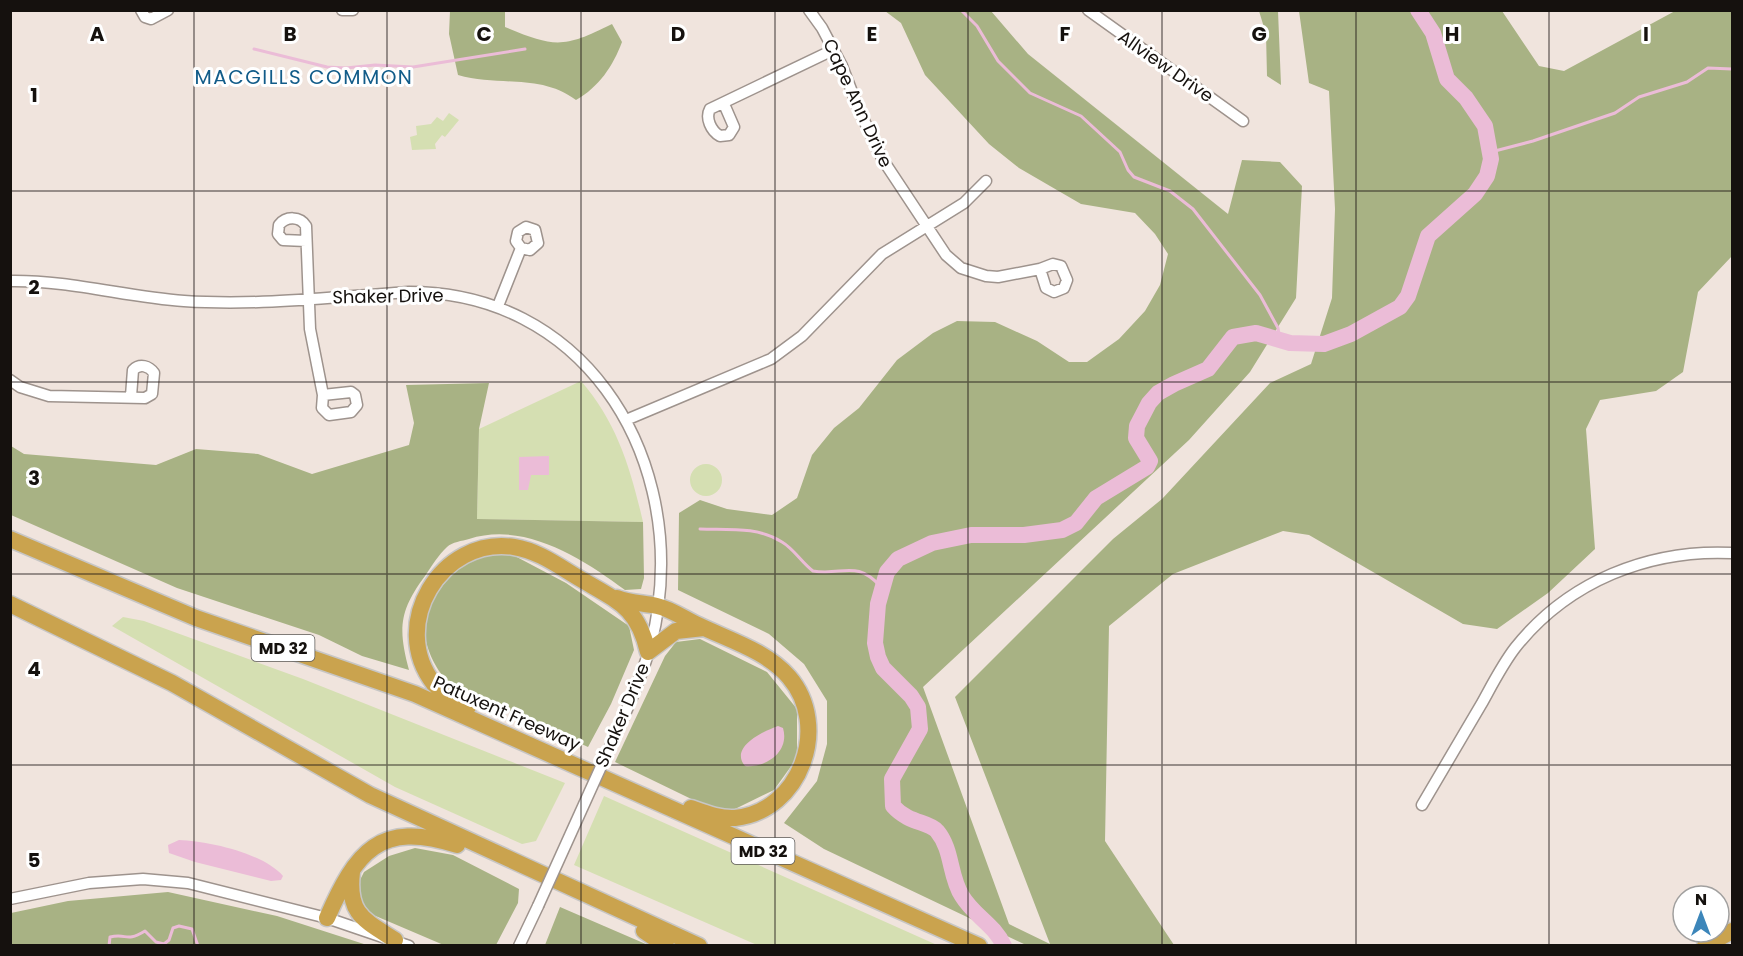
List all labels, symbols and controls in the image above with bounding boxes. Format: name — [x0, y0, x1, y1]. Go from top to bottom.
text: A — [90, 20, 105, 48]
text: B — [283, 20, 297, 48]
text: C — [476, 20, 492, 48]
text: D — [671, 20, 685, 48]
text: E — [867, 20, 877, 48]
text: F — [1060, 20, 1071, 48]
text: G — [1251, 20, 1267, 48]
text: H — [1445, 20, 1459, 48]
text: I — [1643, 20, 1649, 48]
street label: Allview Drive — [1113, 24, 1219, 108]
street label: Cape Ann Drive — [817, 35, 899, 171]
district label: MACGILLS COMMON — [195, 63, 413, 91]
text: 1 — [30, 81, 38, 109]
text: 2 — [28, 273, 40, 301]
street label: Shaker Drive — [332, 283, 444, 309]
text: 3 — [28, 464, 40, 492]
road number: MD 32 — [252, 635, 314, 661]
text: 4 — [27, 655, 41, 683]
street label: Shaker Drive — [589, 659, 655, 771]
street label: Patuxent Freeway — [430, 669, 584, 757]
road number: MD 32 — [732, 838, 795, 864]
text: 5 — [28, 846, 41, 874]
north arrow — [1671, 884, 1731, 944]
text: N — [1695, 888, 1707, 911]

